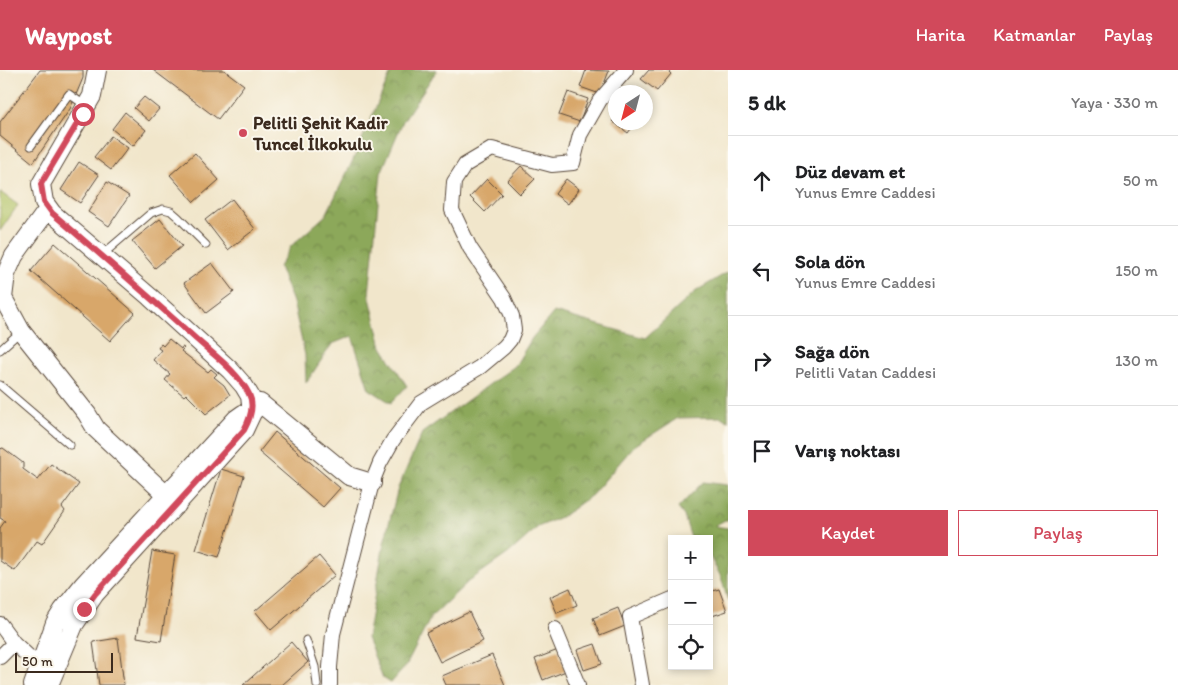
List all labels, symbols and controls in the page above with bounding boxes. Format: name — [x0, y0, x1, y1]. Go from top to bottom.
text: Waypost — [25, 21, 112, 50]
text: Harita — [916, 24, 965, 46]
text: Katmanlar — [993, 24, 1076, 46]
text: Paylaş — [1104, 24, 1153, 46]
north arrow — [608, 85, 653, 130]
text: 5 dk — [748, 90, 786, 115]
text: Yaya · 330 m — [1071, 93, 1158, 112]
route start — [72, 103, 95, 126]
place label: Pelitli Şehit Kadir Tuncel İlkokulu — [252, 112, 389, 155]
marker: Pelitli Şehit Kadir Tuncel İlkokulu — [237, 127, 249, 139]
text: Düz devam et — [795, 160, 905, 183]
icon: ahead — [748, 167, 776, 195]
text: 50 m — [1123, 171, 1158, 190]
text: Yunus Emre Caddesi — [795, 183, 936, 202]
text: Sola dön — [795, 250, 865, 273]
icon: left — [748, 257, 776, 285]
text: 150 m — [1115, 261, 1158, 280]
text: Yunus Emre Caddesi — [795, 273, 936, 292]
text: Sağa dön — [795, 340, 869, 363]
icon: right — [748, 347, 776, 375]
text: 130 m — [1115, 351, 1158, 370]
text: Pelitli Vatan Caddesi — [795, 363, 936, 382]
icon: arrive — [748, 437, 776, 465]
text: Varış noktası — [795, 439, 900, 462]
button: Kaydet — [748, 510, 948, 556]
button: Paylaş — [958, 510, 1158, 556]
map controls — [668, 535, 713, 670]
button: + — [668, 535, 713, 580]
button: − — [668, 580, 713, 625]
route end — [73, 598, 96, 621]
button: locate — [668, 625, 713, 670]
scale bar — [15, 650, 112, 673]
text: 50 m — [22, 653, 53, 670]

